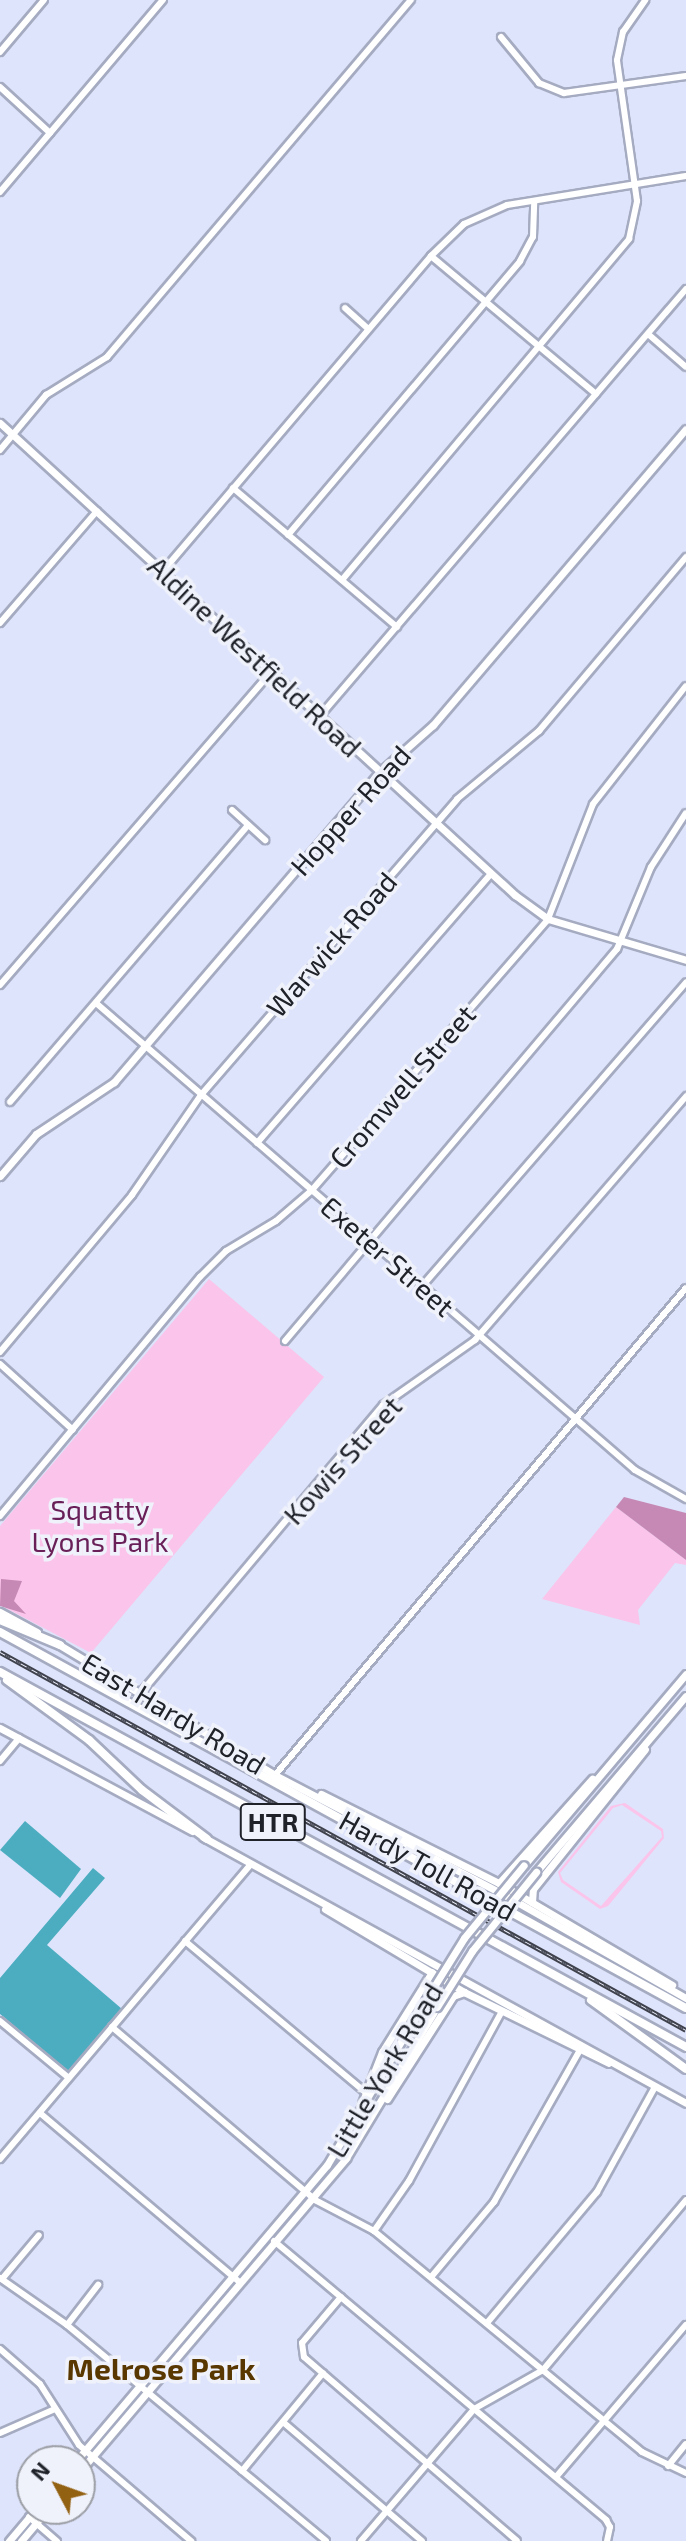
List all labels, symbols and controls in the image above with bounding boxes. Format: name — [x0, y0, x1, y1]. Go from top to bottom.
street label: Aldine Westfield Road — [141, 548, 369, 764]
street label: Hopper Road — [283, 738, 417, 882]
street label: Warwick Road — [259, 864, 403, 1024]
street label: Cromwell Street — [322, 997, 482, 1175]
street label: Exeter Street — [314, 1189, 462, 1323]
street label: Kowis Street — [276, 1389, 408, 1531]
park label: Squatty Lyons Park — [31, 1492, 169, 1558]
street label: East Hardy Road — [76, 1645, 272, 1781]
road number: HTR — [239, 1800, 307, 1844]
street label: Hardy Toll Road — [333, 1802, 523, 1928]
street label: Little York Road — [318, 1976, 450, 2164]
district label: Melrose Park — [67, 2350, 255, 2386]
north arrow — [16, 2445, 96, 2525]
text: N — [24, 2456, 54, 2485]

